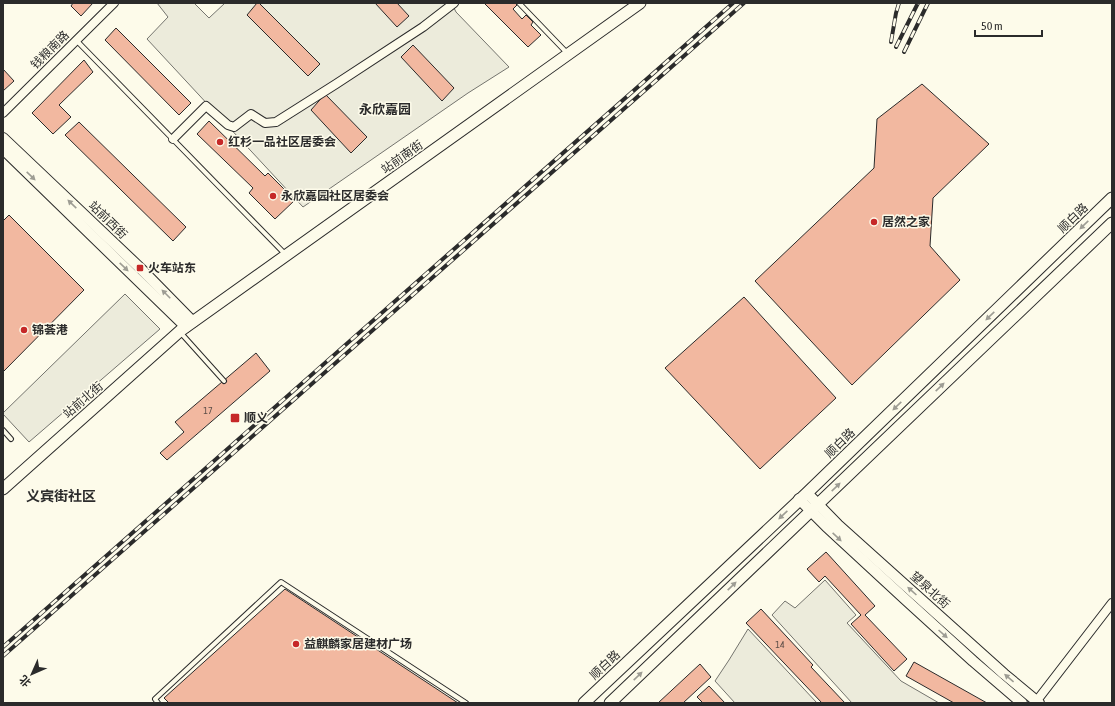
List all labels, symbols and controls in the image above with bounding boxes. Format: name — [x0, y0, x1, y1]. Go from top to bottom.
scale bar — [975, 12, 1042, 38]
text: 50 m — [981, 19, 1003, 33]
street label: 钱粮南路 — [28, 28, 72, 72]
district label: 永欣嘉园 — [359, 102, 411, 117]
place label: 红杉一品社区居委会 — [228, 135, 336, 149]
marker: 红杉一品社区居委会 — [215, 137, 225, 147]
street label: 站前南街 — [378, 137, 426, 177]
one-way arrow — [26, 171, 36, 181]
place label: 永欣嘉园社区居委会 — [281, 189, 389, 203]
marker: 永欣嘉园社区居委会 — [268, 191, 278, 201]
street label: 站前西街 — [86, 198, 130, 242]
one-way arrow — [67, 199, 77, 208]
street label: 顺白路 — [1055, 200, 1091, 236]
place label: 居然之家 — [882, 215, 930, 229]
marker: 居然之家 — [869, 217, 879, 227]
one-way arrow — [1079, 220, 1089, 230]
place label: 火车站东 — [148, 261, 196, 275]
one-way arrow — [119, 262, 129, 272]
marker: 火车站东 — [135, 263, 145, 273]
one-way arrow — [161, 289, 171, 299]
one-way arrow — [985, 311, 995, 320]
place label: 锦荟港 — [32, 323, 68, 337]
marker: 锦荟港 — [19, 325, 29, 335]
street label: 站前北街 — [60, 379, 106, 421]
one-way arrow — [935, 382, 945, 392]
one-way arrow — [892, 401, 902, 411]
house number: 17 — [203, 405, 213, 416]
place label: 顺义 — [244, 411, 268, 425]
marker: 顺义 — [229, 412, 241, 424]
street label: 顺白路 — [822, 425, 858, 461]
one-way arrow — [831, 482, 841, 491]
district label: 义宾街社区 — [26, 488, 96, 504]
one-way arrow — [778, 510, 788, 520]
one-way arrow — [832, 532, 842, 541]
street label: 望泉北街 — [907, 569, 953, 611]
one-way arrow — [727, 581, 737, 591]
one-way arrow — [907, 586, 917, 596]
one-way arrow — [939, 629, 948, 638]
place label: 益麒麟家居建材广场 — [304, 637, 412, 651]
marker: 益麒麟家居建材广场 — [291, 639, 301, 649]
house number: 14 — [775, 639, 785, 650]
street label: 顺白路 — [587, 648, 623, 682]
north arrow — [12, 654, 52, 694]
one-way arrow — [633, 671, 643, 681]
text: 北 — [17, 673, 33, 689]
one-way arrow — [1003, 674, 1014, 683]

